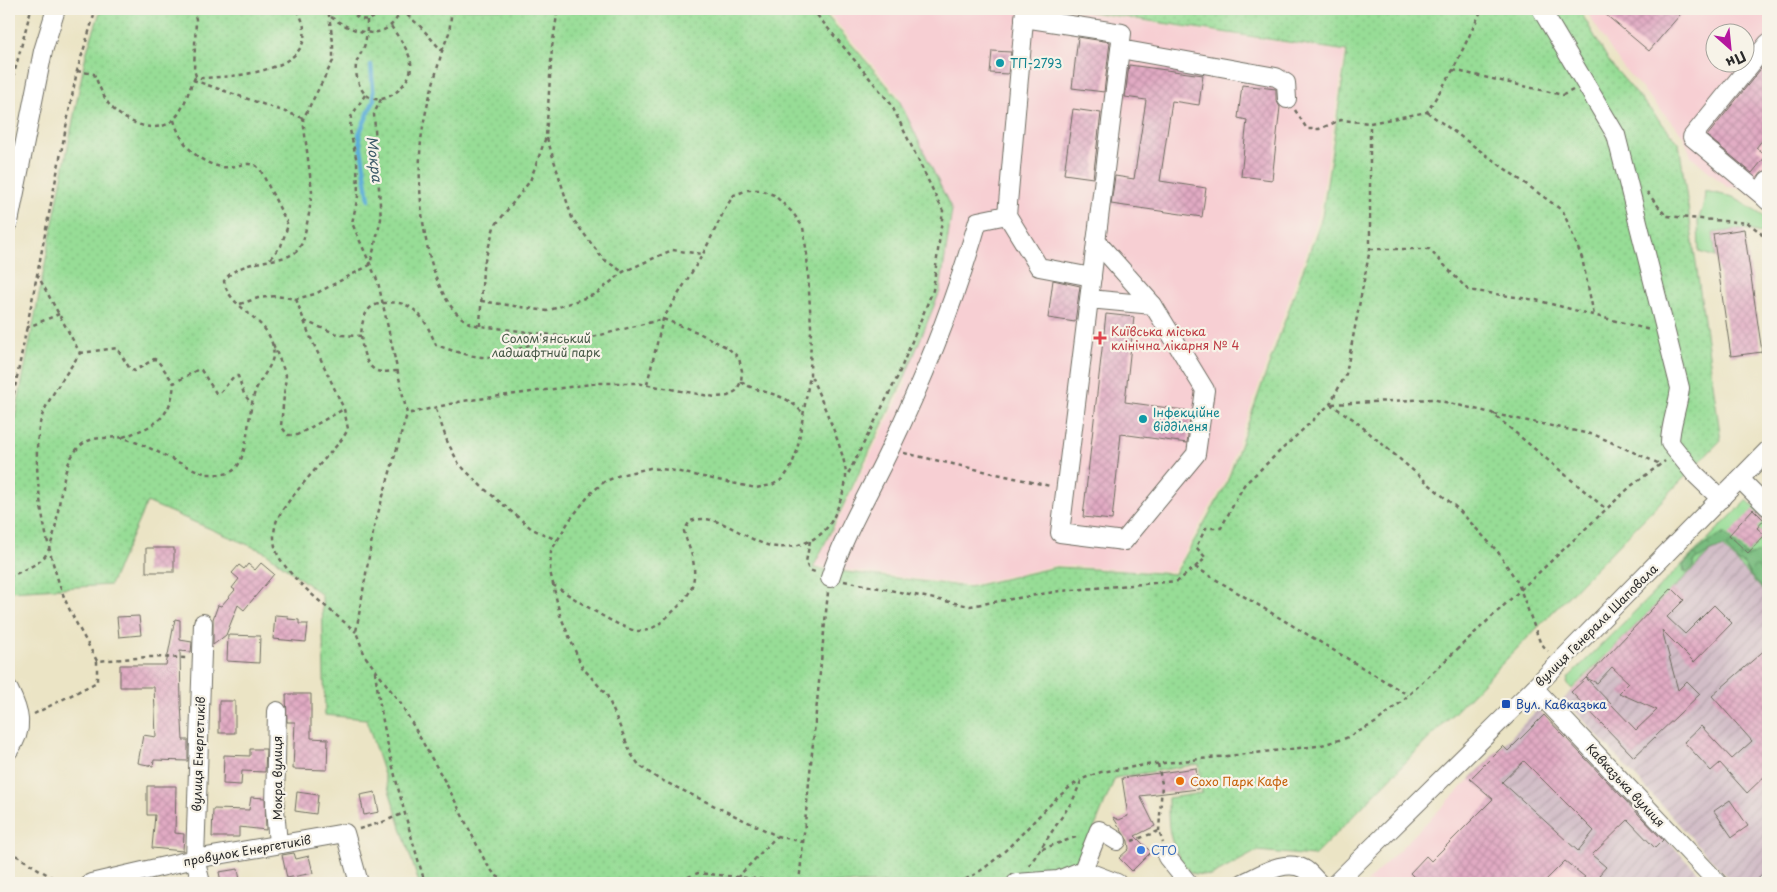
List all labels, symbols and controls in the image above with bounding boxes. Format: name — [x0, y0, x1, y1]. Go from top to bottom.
north arrow — [1704, 22, 1754, 72]
text: Пн — [1722, 46, 1750, 74]
place label: ТП-2793 — [1010, 54, 1062, 72]
marker: ТП-2793 — [994, 57, 1006, 69]
water label: Мокра — [362, 135, 388, 184]
place label: Київська міська клінічна лікарня № 4 — [1111, 322, 1239, 354]
park label: Солом'янський ладшафтний парк — [491, 329, 601, 361]
marker: Київська міська клінічна лікарня № 4 — [1093, 331, 1107, 345]
place label: Інфекційне відділеня — [1153, 403, 1220, 435]
marker: Інфекційне відділеня — [1137, 413, 1149, 425]
street label: вулиця Генерала Шаповала — [1531, 559, 1662, 690]
place label: Вул. Кавказька — [1516, 695, 1607, 713]
street label: вулиця Енергетиків — [187, 696, 209, 812]
marker: Вул. Кавказька — [1500, 698, 1512, 710]
street label: Мокра вулиця — [268, 736, 286, 820]
street label: Кавказька вулиця — [1583, 739, 1669, 831]
place label: Сохо Парк Кафе — [1190, 772, 1288, 790]
marker: Сохо Парк Кафе — [1174, 775, 1186, 787]
street label: провулок Енергетиків — [182, 830, 312, 870]
place label: СТО — [1151, 841, 1177, 859]
marker: СТО — [1135, 844, 1147, 856]

